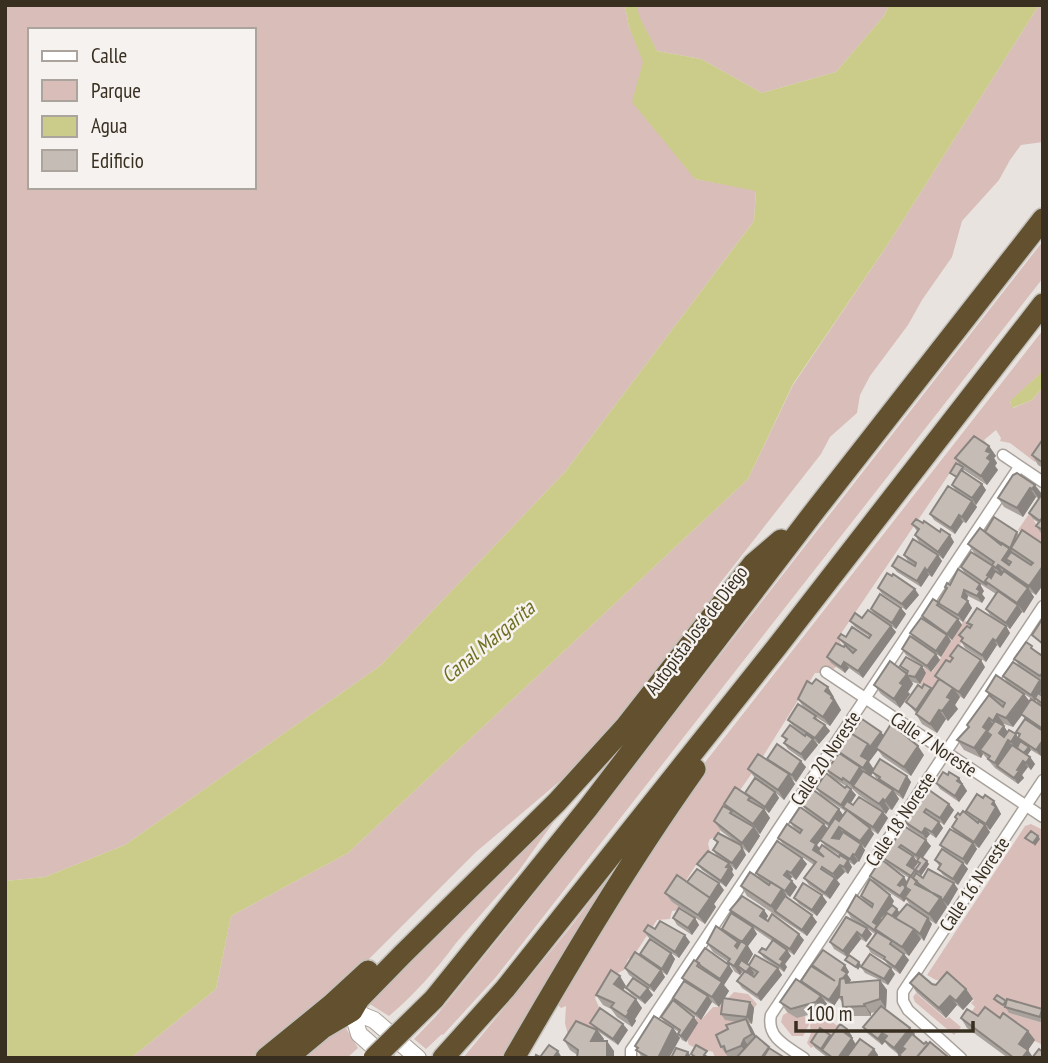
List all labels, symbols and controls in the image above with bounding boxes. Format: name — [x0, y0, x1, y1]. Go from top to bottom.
legend — [28, 28, 256, 189]
text: Calle — [91, 42, 127, 69]
text: Parque — [91, 77, 141, 104]
text: Agua — [91, 112, 127, 139]
text: Edificio — [91, 147, 144, 174]
street label: Autopista José de Diego — [640, 561, 752, 699]
water label: Canal Margarita — [435, 594, 541, 689]
street label: Calle 20 Noreste — [785, 706, 865, 810]
street label: Calle 7 Noreste — [886, 706, 982, 782]
street label: Calle 18 Noreste — [860, 767, 940, 871]
street label: Calle 16 Noreste — [934, 832, 1014, 936]
scale bar — [796, 990, 973, 1034]
text: 100 m — [806, 1000, 852, 1027]

